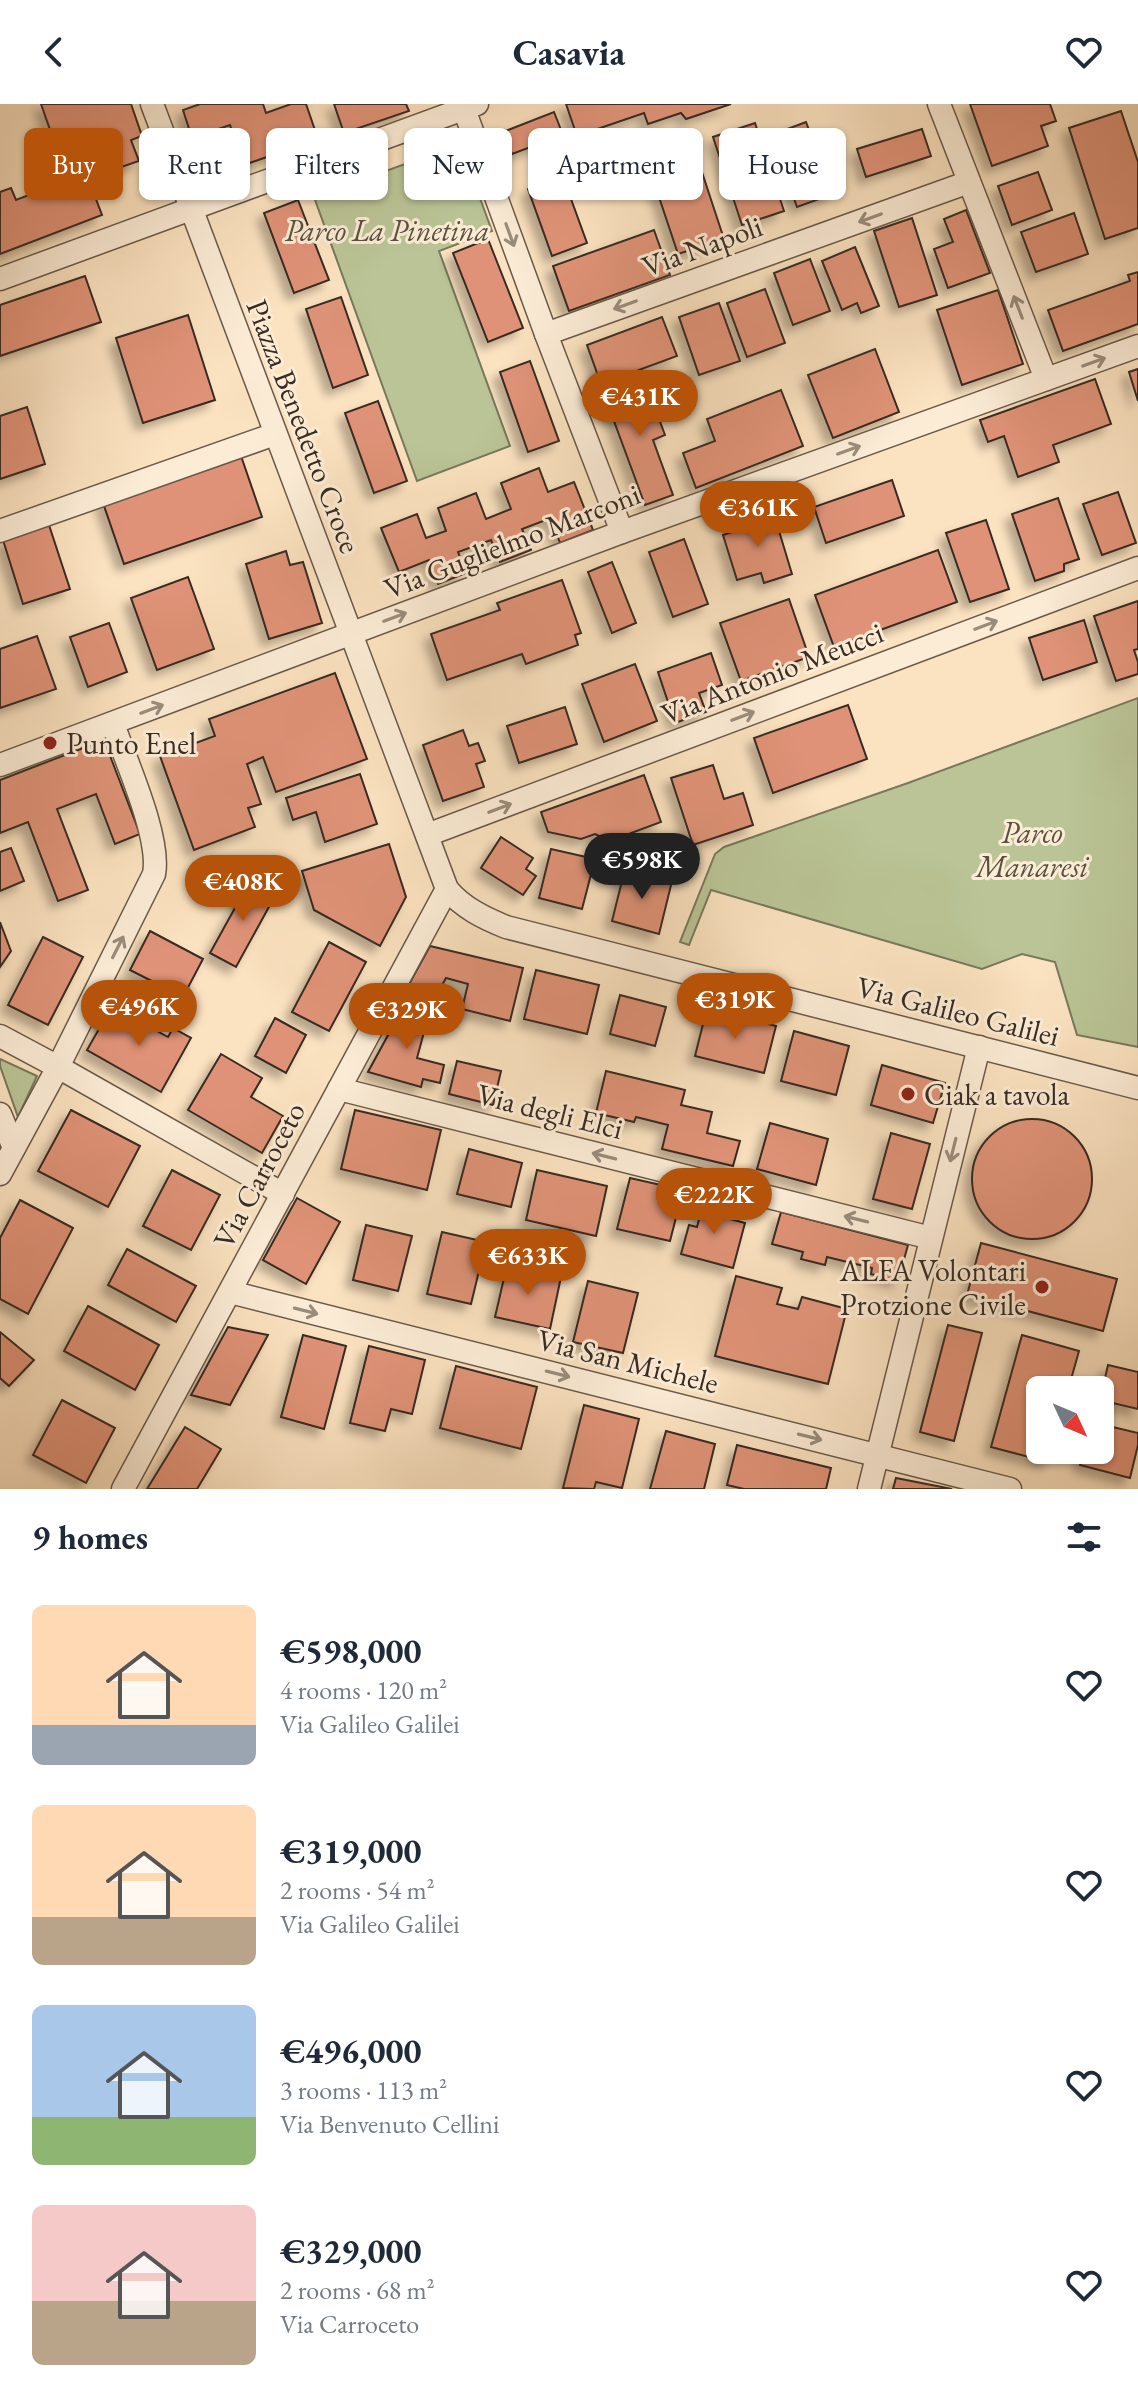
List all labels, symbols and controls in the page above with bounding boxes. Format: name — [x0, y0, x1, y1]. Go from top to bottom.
text: Casavia — [513, 29, 625, 76]
icon: back — [32, 30, 76, 74]
icon: heart — [1062, 30, 1106, 74]
chip: Buy — [24, 128, 123, 200]
chip: Rent — [139, 128, 250, 200]
chip: Filters — [266, 128, 388, 200]
chip: New — [404, 128, 512, 200]
chip: Apartment — [528, 128, 703, 200]
chip: House — [719, 128, 846, 200]
street label: Via Napoli — [637, 206, 767, 286]
park label: Parco La Pinetina — [285, 211, 489, 250]
one-way arrow — [857, 211, 882, 226]
one-way arrow — [504, 222, 518, 247]
street label: Piazza Benedetto Croce — [238, 294, 370, 558]
one-way arrow — [1010, 295, 1024, 320]
one-way arrow — [613, 299, 638, 313]
one-way arrow — [1081, 354, 1106, 368]
pin: €431K — [584, 370, 696, 438]
text: €431K — [600, 379, 680, 413]
one-way arrow — [837, 442, 861, 456]
street label: Via Guglielmo Marconi — [378, 474, 646, 608]
pin: €361K — [702, 481, 814, 549]
text: €361K — [718, 490, 798, 524]
one-way arrow — [382, 609, 407, 623]
street label: Via Antonio Meucci — [655, 613, 889, 733]
one-way arrow — [973, 617, 998, 631]
one-way arrow — [139, 701, 164, 715]
one-way arrow — [730, 708, 755, 722]
place label: Punto Enel — [66, 724, 196, 763]
marker: Punto Enel — [41, 734, 59, 752]
one-way arrow — [487, 800, 511, 814]
park label: Parco Manaresi — [974, 813, 1089, 886]
pin: €598K — [586, 833, 698, 901]
text: €598K — [602, 842, 682, 876]
pin: €408K — [187, 855, 299, 923]
text: €408K — [203, 864, 283, 898]
one-way arrow — [111, 935, 126, 959]
street label: Via Galileo Galilei — [853, 967, 1063, 1055]
pin: €319K — [679, 973, 791, 1041]
pin: €496K — [83, 980, 195, 1048]
text: €319K — [695, 982, 775, 1016]
pin: €329K — [351, 983, 463, 1051]
text: €496K — [99, 989, 179, 1023]
text: €329K — [367, 992, 447, 1026]
street label: Via degli Elci — [473, 1074, 627, 1148]
place label: Ciak a tavola — [924, 1075, 1069, 1114]
marker: Ciak a tavola — [899, 1085, 917, 1103]
street label: Via Carroceto — [204, 1095, 314, 1255]
one-way arrow — [945, 1137, 960, 1162]
one-way arrow — [591, 1147, 617, 1162]
pin: €222K — [658, 1168, 770, 1236]
text: €222K — [674, 1177, 754, 1211]
one-way arrow — [843, 1211, 869, 1226]
pin: €633K — [472, 1229, 584, 1297]
text: €633K — [488, 1238, 568, 1272]
place label: ALFA Volontari Protzione Civile — [839, 1251, 1026, 1324]
marker: ALFA Volontari Protzione Civile — [1033, 1278, 1051, 1296]
one-way arrow — [292, 1304, 318, 1319]
street label: Via San Michele — [533, 1320, 723, 1402]
one-way arrow — [544, 1367, 570, 1382]
north arrow — [1026, 1376, 1114, 1464]
map controls — [1026, 1376, 1114, 1464]
one-way arrow — [796, 1431, 822, 1446]
text: 9 homes — [32, 1515, 148, 1559]
icon: filters — [1062, 1515, 1106, 1559]
text: €598,000 — [280, 1629, 421, 1673]
icon: home — [96, 1637, 192, 1733]
icon: heart — [1062, 1663, 1106, 1707]
text: 4 rooms · 120 m² — [280, 1673, 447, 1707]
text: Via Galileo Galilei — [280, 1707, 460, 1741]
text: €319,000 — [280, 1829, 421, 1873]
icon: home — [96, 1837, 192, 1933]
icon: heart — [1062, 1863, 1106, 1907]
text: 2 rooms · 54 m² — [280, 1873, 435, 1907]
text: Via Galileo Galilei — [280, 1907, 460, 1941]
text: €496,000 — [280, 2029, 421, 2073]
icon: home — [96, 2037, 192, 2133]
icon: heart — [1062, 2063, 1106, 2107]
text: 3 rooms · 113 m² — [280, 2073, 447, 2107]
text: Via Benvenuto Cellini — [280, 2107, 499, 2141]
text: €329,000 — [280, 2229, 421, 2273]
icon: home — [96, 2237, 192, 2333]
icon: heart — [1062, 2263, 1106, 2307]
text: 2 rooms · 68 m² — [280, 2273, 435, 2307]
text: Via Carroceto — [280, 2307, 419, 2341]

